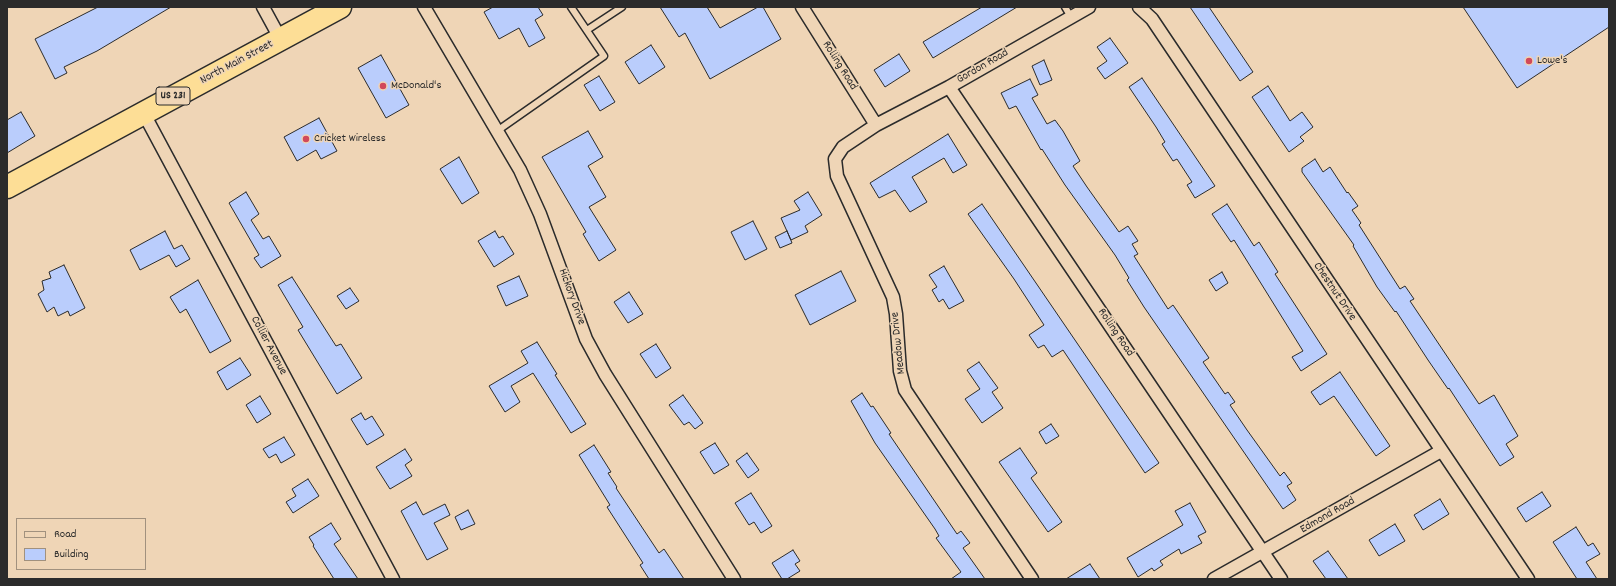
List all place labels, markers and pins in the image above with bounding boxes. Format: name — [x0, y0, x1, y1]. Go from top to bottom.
place label: Lowe's — [1537, 54, 1568, 68]
marker: Lowe's — [1524, 56, 1534, 66]
place label: McDonald's — [391, 79, 441, 93]
marker: McDonald's — [378, 81, 388, 91]
place label: Cricket Wireless — [314, 132, 386, 146]
marker: Cricket Wireless — [301, 134, 311, 144]

